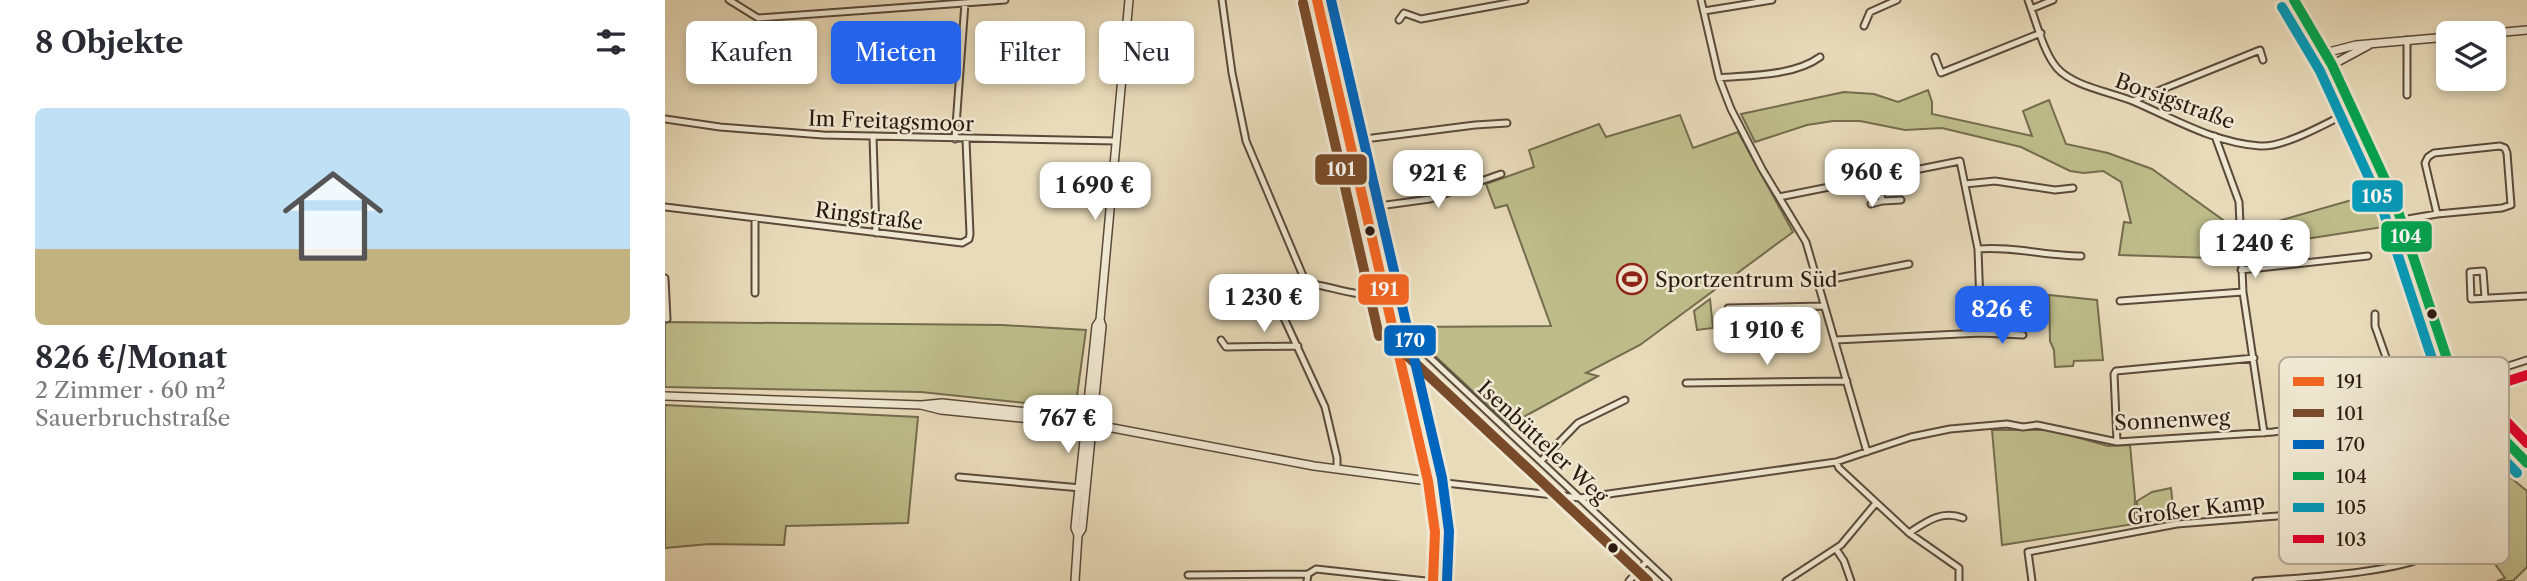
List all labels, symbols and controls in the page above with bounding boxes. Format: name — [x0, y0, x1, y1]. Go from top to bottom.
chip: Kaufen — [686, 21, 817, 84]
chip: Mieten — [831, 21, 961, 84]
chip: Filter — [975, 21, 1085, 84]
chip: Neu — [1099, 21, 1194, 84]
map controls — [2436, 21, 2506, 91]
button: layers — [2436, 21, 2506, 91]
icon: filters — [592, 23, 630, 61]
text: 8 Objekte — [35, 24, 183, 61]
street label: Borsigstraße — [2112, 68, 2238, 134]
street label: Im Freitagsmoor — [807, 106, 975, 136]
pin: 921 € — [1389, 150, 1487, 210]
pin: 960 € — [1823, 150, 1921, 209]
icon: home — [270, 153, 396, 279]
line badge: 101 — [1314, 153, 1368, 186]
text: 101 — [1326, 158, 1356, 181]
text: 960 € — [1841, 158, 1903, 186]
text: 921 € — [1409, 159, 1467, 187]
pin: 1 690 € — [1030, 162, 1160, 222]
text: 1 690 € — [1056, 171, 1134, 199]
line badge: 105 — [2351, 179, 2404, 213]
text: 105 — [2362, 185, 2392, 208]
street label: Ringstraße — [814, 197, 924, 235]
pin: 1 240 € — [2190, 220, 2320, 280]
line badge: 104 — [2380, 220, 2433, 253]
unlabelled marker — [1363, 224, 1377, 238]
text: 104 — [2390, 225, 2422, 248]
text: 1 240 € — [2216, 229, 2294, 257]
sports icon: Sportzentrum Süd — [1615, 262, 1649, 296]
place label: Sportzentrum Süd — [1655, 267, 1838, 292]
line badge: 191 — [1357, 273, 1410, 306]
pin: 1 230 € — [1199, 274, 1329, 334]
text: 191 — [1370, 278, 1399, 301]
text: 1 230 € — [1225, 283, 1303, 311]
pin: 826 € — [1953, 286, 2051, 346]
text: 826 € — [1971, 295, 2033, 323]
unlabelled marker — [2425, 307, 2439, 321]
pin: 1 910 € — [1702, 308, 1832, 367]
text: 1 910 € — [1729, 316, 1805, 344]
line badge: 170 — [1383, 324, 1437, 357]
text: 170 — [1395, 329, 1425, 352]
text: 826 €/Monat — [35, 339, 227, 376]
legend — [2279, 357, 2509, 564]
text: 191 — [2336, 370, 2363, 393]
street label: Isenbütteler Weg — [1473, 375, 1614, 509]
text: 2 Zimmer · 60 m² — [35, 376, 226, 404]
pin: 767 € — [1019, 396, 1117, 455]
text: 101 — [2336, 402, 2364, 425]
text: Sauerbruchstraße — [35, 404, 230, 432]
text: 767 € — [1039, 404, 1097, 432]
street label: Sonnenweg — [2114, 404, 2231, 436]
text: 170 — [2336, 433, 2365, 456]
text: 104 — [2336, 465, 2367, 488]
street label: Großer Kamp — [2126, 488, 2266, 530]
text: 105 — [2336, 496, 2366, 519]
text: 103 — [2336, 528, 2367, 551]
unlabelled marker — [1606, 541, 1620, 555]

